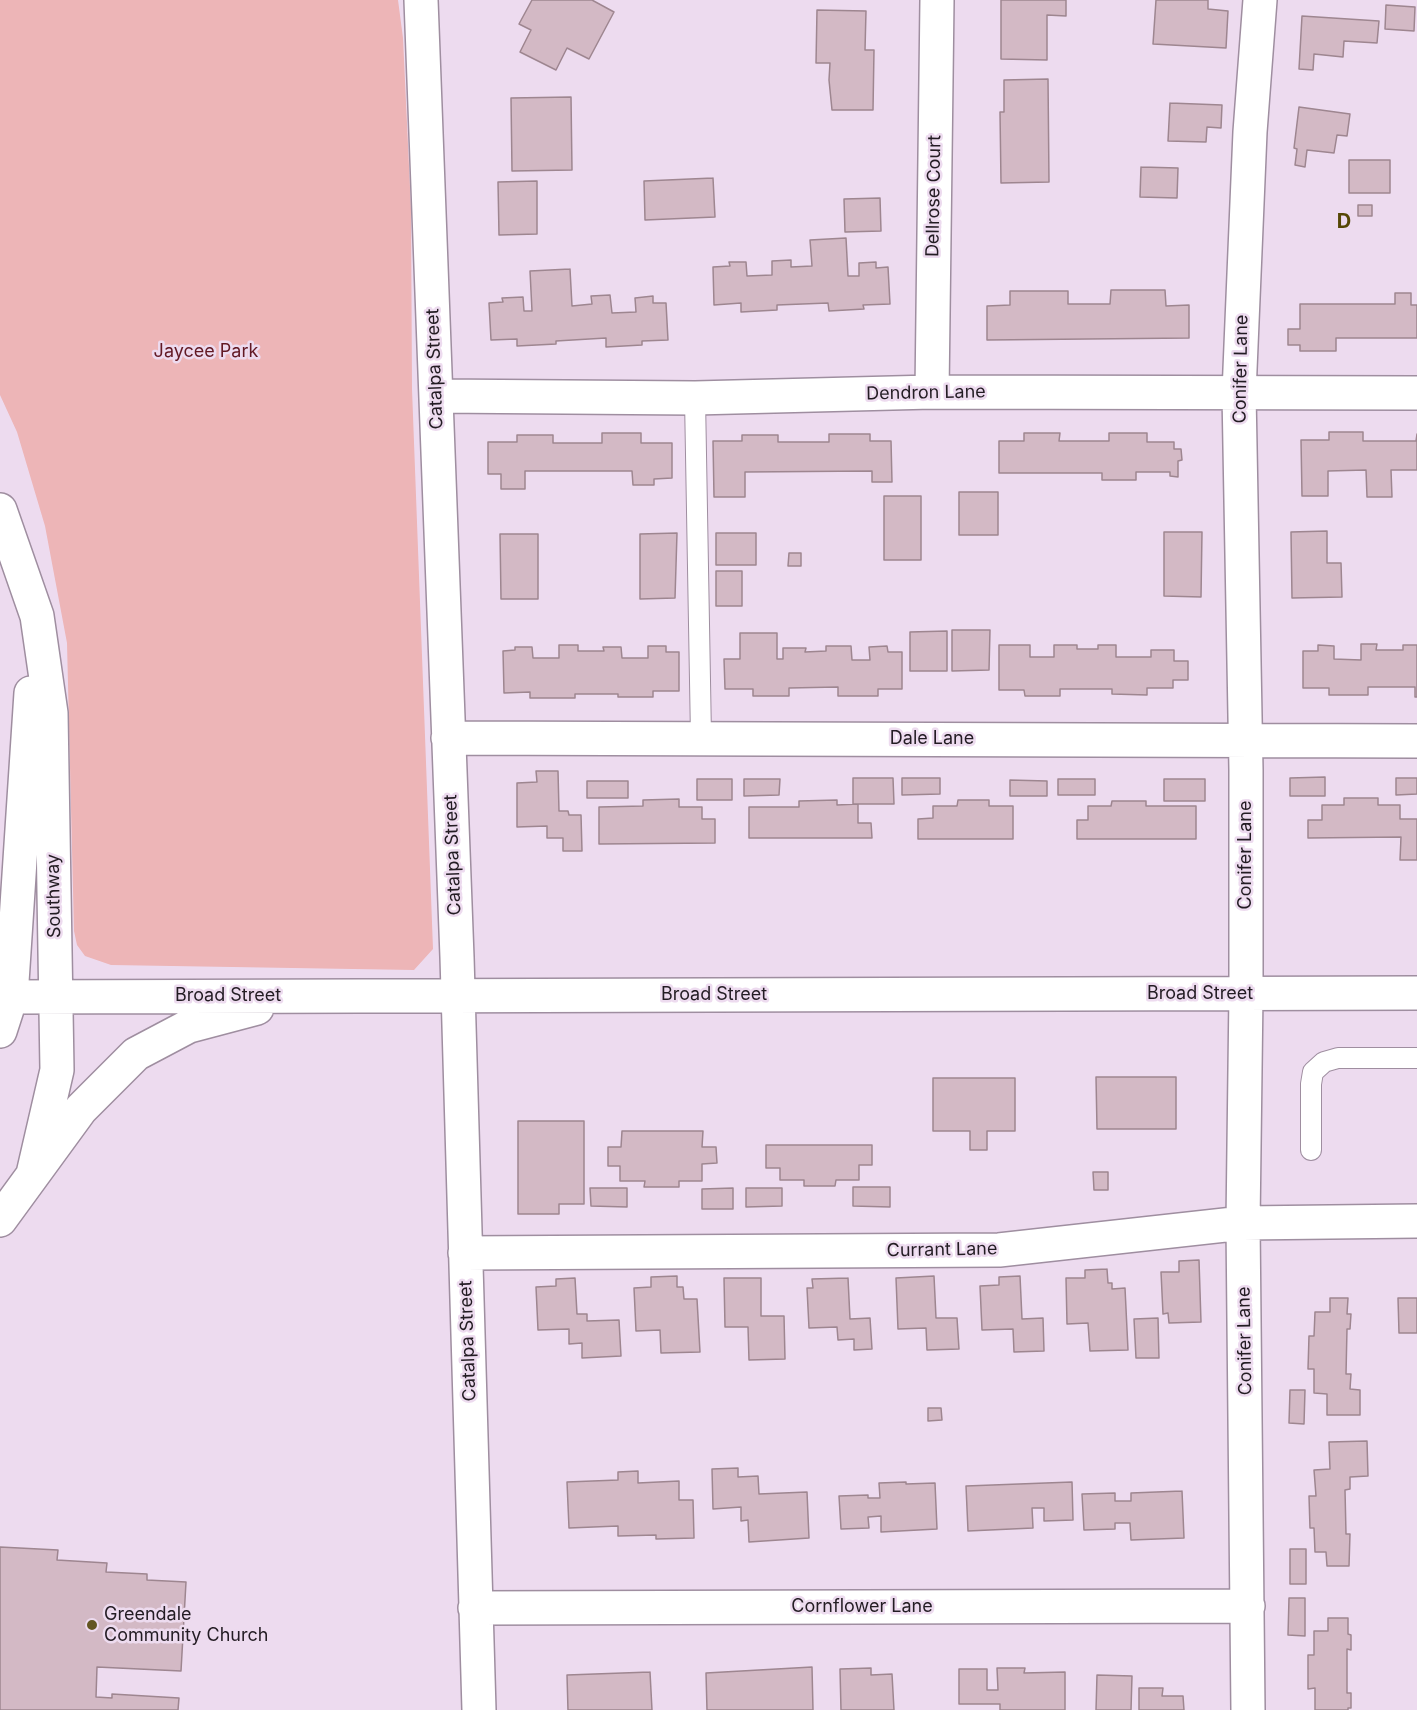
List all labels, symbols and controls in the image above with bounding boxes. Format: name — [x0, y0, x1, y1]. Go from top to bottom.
street label: Dellrose Court — [922, 135, 946, 257]
district label: D — [1337, 210, 1351, 234]
street label: Catalpa Street — [422, 308, 448, 430]
street label: Conifer Lane — [1229, 314, 1253, 424]
park label: Jaycee Park — [154, 341, 258, 363]
street label: Dendron Lane — [866, 381, 986, 405]
street label: Dale Lane — [890, 728, 974, 750]
street label: Catalpa Street — [440, 794, 466, 916]
street label: Conifer Lane — [1235, 801, 1257, 909]
street label: Southway — [42, 854, 66, 938]
street label: Broad Street — [1147, 983, 1253, 1005]
street label: Broad Street — [661, 984, 767, 1006]
street label: Broad Street — [175, 985, 281, 1007]
street label: Currant Lane — [886, 1238, 998, 1262]
street label: Catalpa Street — [455, 1280, 481, 1402]
street label: Conifer Lane — [1233, 1286, 1257, 1396]
street label: Cornflower Lane — [791, 1596, 933, 1618]
place label: Greendale Community Church — [104, 1604, 268, 1646]
marker: Greendale Community Church — [85, 1618, 99, 1632]

